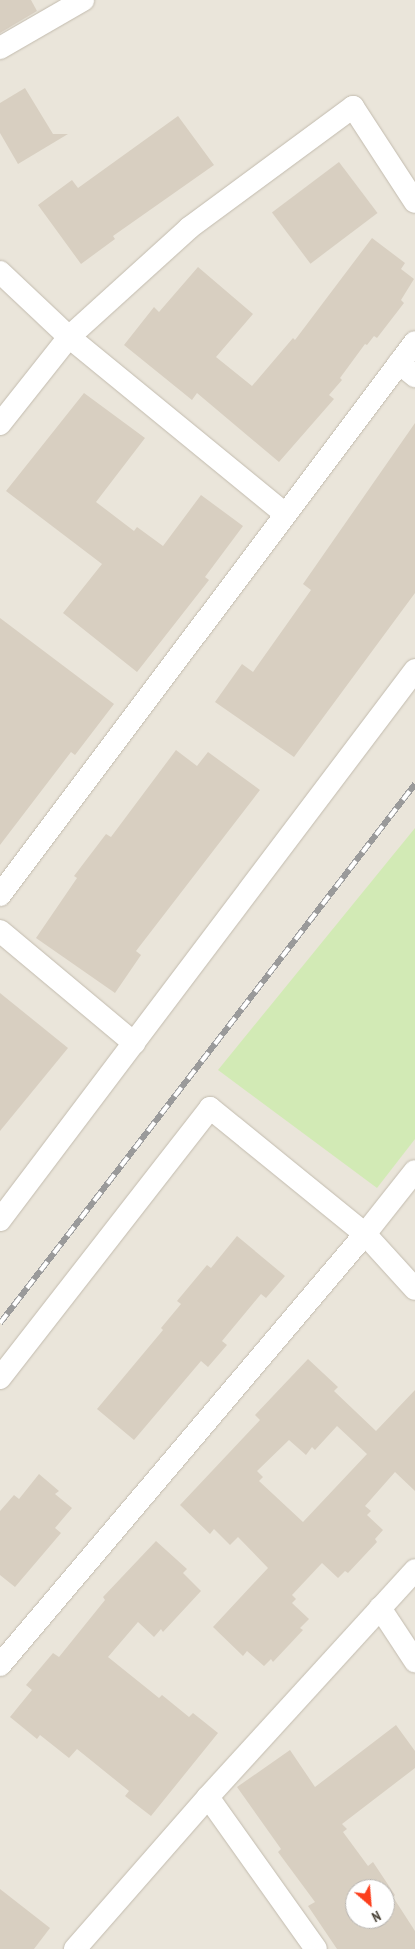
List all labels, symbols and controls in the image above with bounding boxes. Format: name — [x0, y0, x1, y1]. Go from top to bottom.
north arrow — [345, 1879, 395, 1929]
text: N — [369, 1907, 384, 1926]

